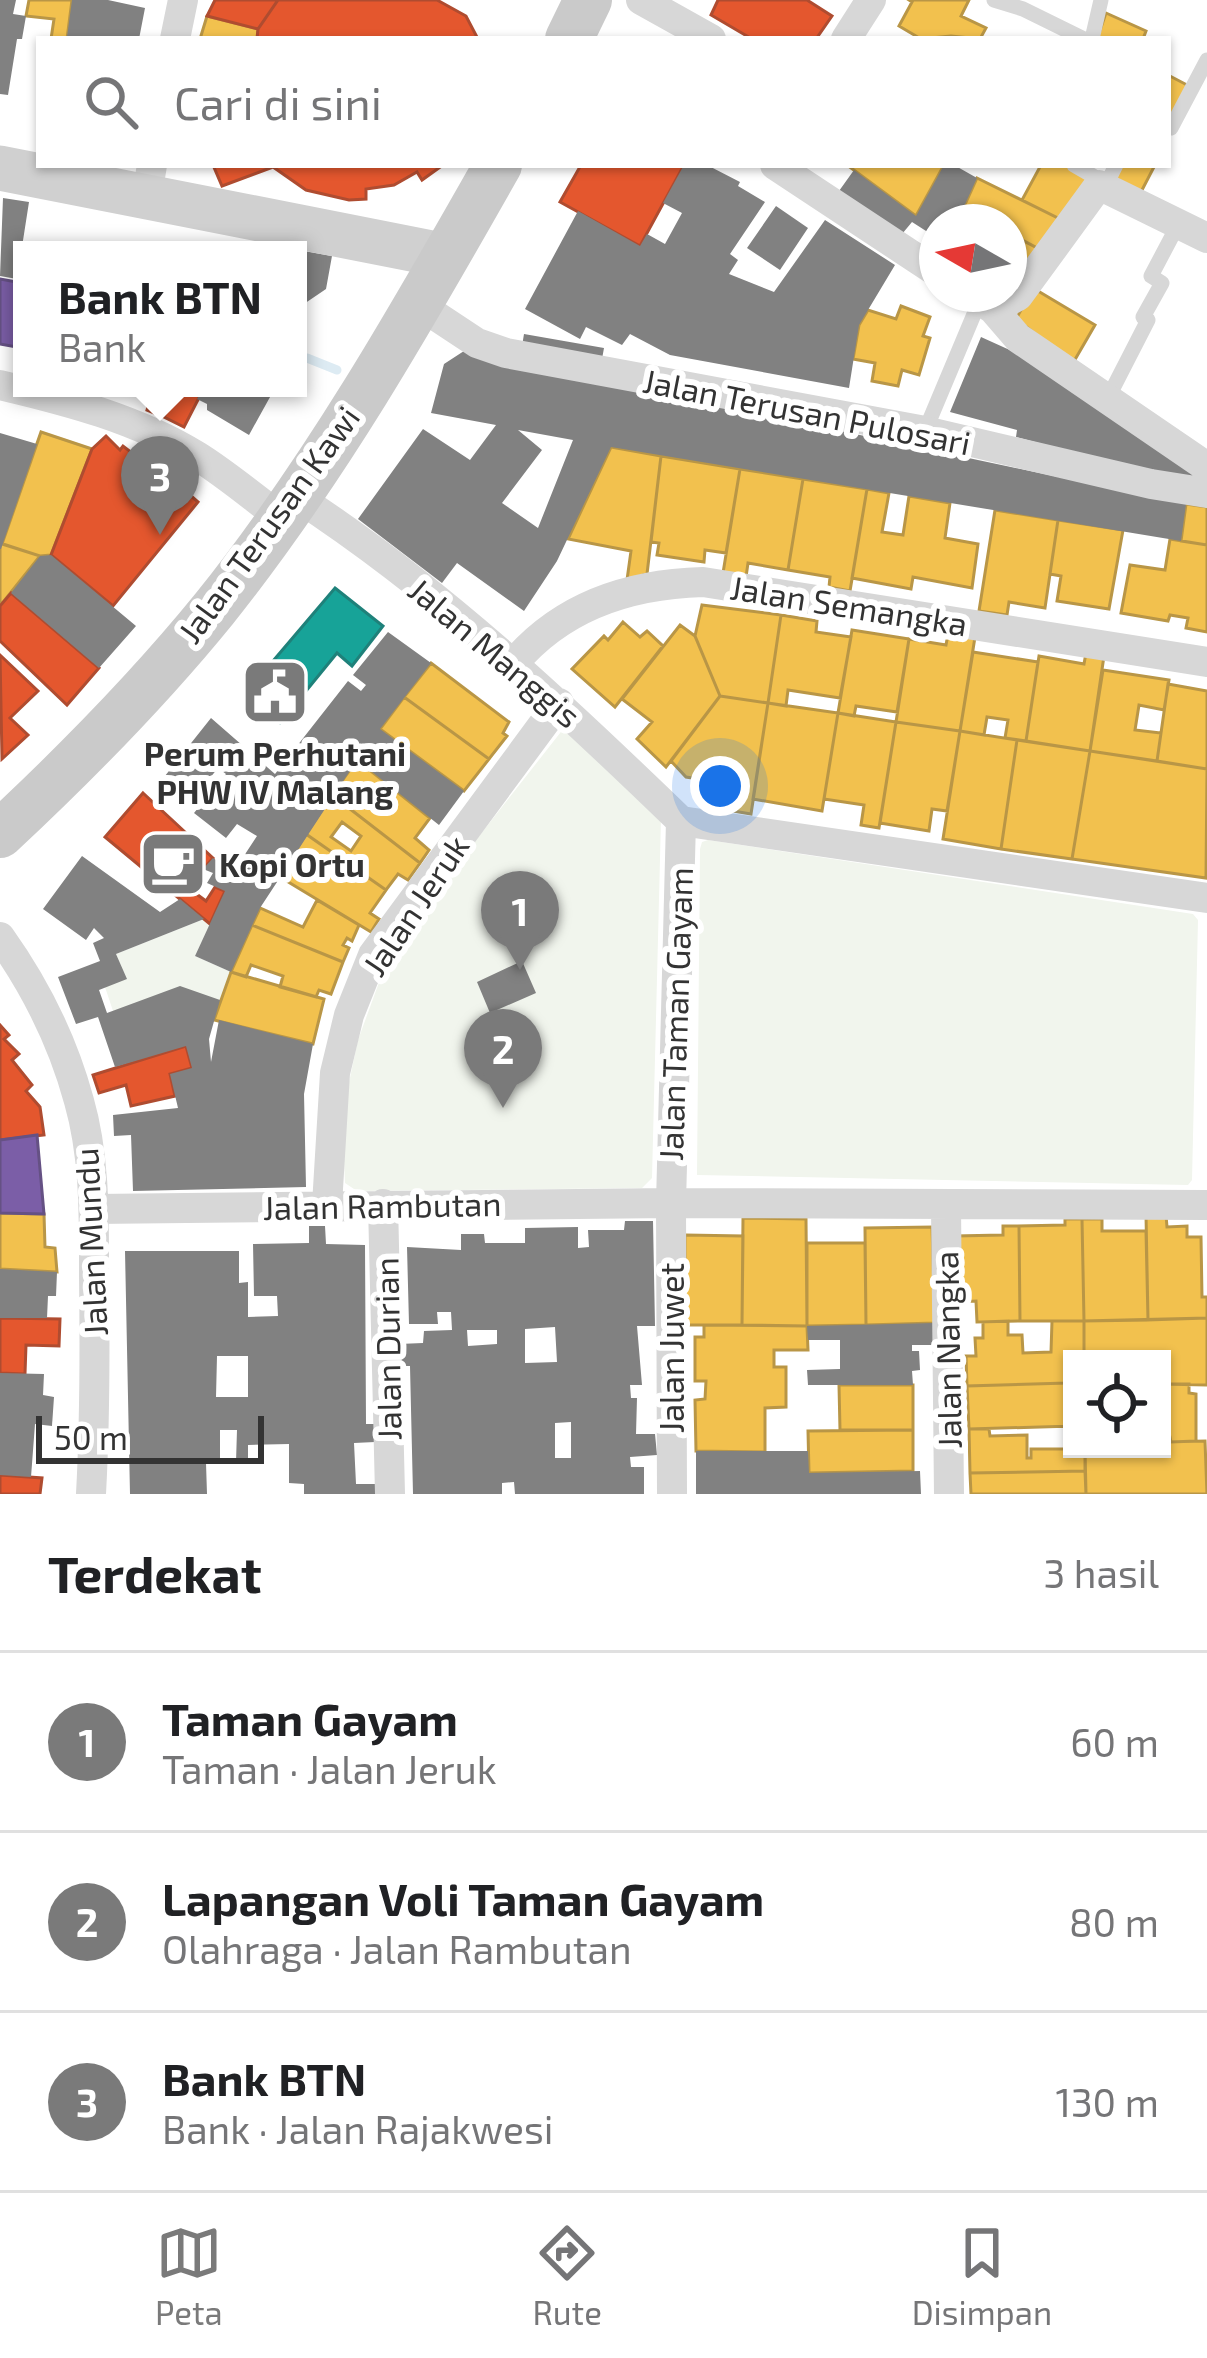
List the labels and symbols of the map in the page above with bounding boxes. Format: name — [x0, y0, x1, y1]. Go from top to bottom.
north arrow — [919, 204, 1027, 312]
street label: Jalan Terusan Pulosari — [640, 360, 974, 462]
street label: Jalan Terusan Kawi — [169, 398, 367, 650]
pin: 3 — [121, 436, 199, 535]
street label: Jalan Semangka — [728, 567, 970, 643]
street label: Jalan Manggis — [401, 569, 589, 735]
public building icon: Perum Perhutani PHW IV Malang — [240, 657, 310, 727]
place label: Perum Perhutani PHW IV Malang — [144, 733, 406, 811]
your location — [690, 756, 750, 816]
street label: Jalan Jeruk — [353, 827, 477, 983]
cafe icon: Kopi Ortu — [138, 829, 208, 899]
place label: Kopi Ortu — [219, 844, 365, 884]
street label: Jalan Taman Gayam — [650, 866, 700, 1162]
pin: 1 — [481, 871, 559, 970]
pin: 2 — [464, 1009, 542, 1108]
street label: Jalan Mundu — [65, 1147, 115, 1337]
street label: Jalan Rambutan — [262, 1183, 502, 1227]
street label: Jalan Nangka — [925, 1251, 969, 1449]
street label: Jalan Durian — [365, 1257, 409, 1441]
street label: Jalan Juwet — [651, 1263, 691, 1433]
scale bar — [36, 1410, 264, 1463]

